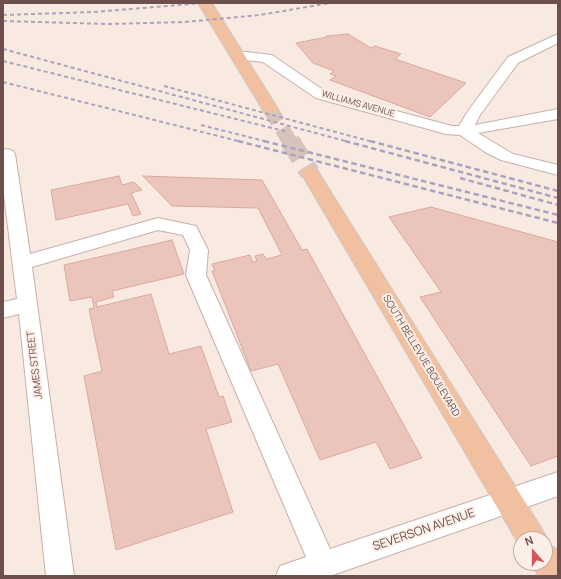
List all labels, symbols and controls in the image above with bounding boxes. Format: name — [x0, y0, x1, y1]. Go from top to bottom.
street label: WILLIAMS AVENUE — [320, 88, 396, 120]
street label: SOUTH BELLEVUE BOULEVARD — [380, 293, 462, 419]
street label: JAMES STREET — [25, 330, 45, 400]
street label: SEVERSON AVENUE — [371, 506, 477, 554]
north arrow — [513, 531, 553, 571]
text: N — [523, 532, 535, 549]

